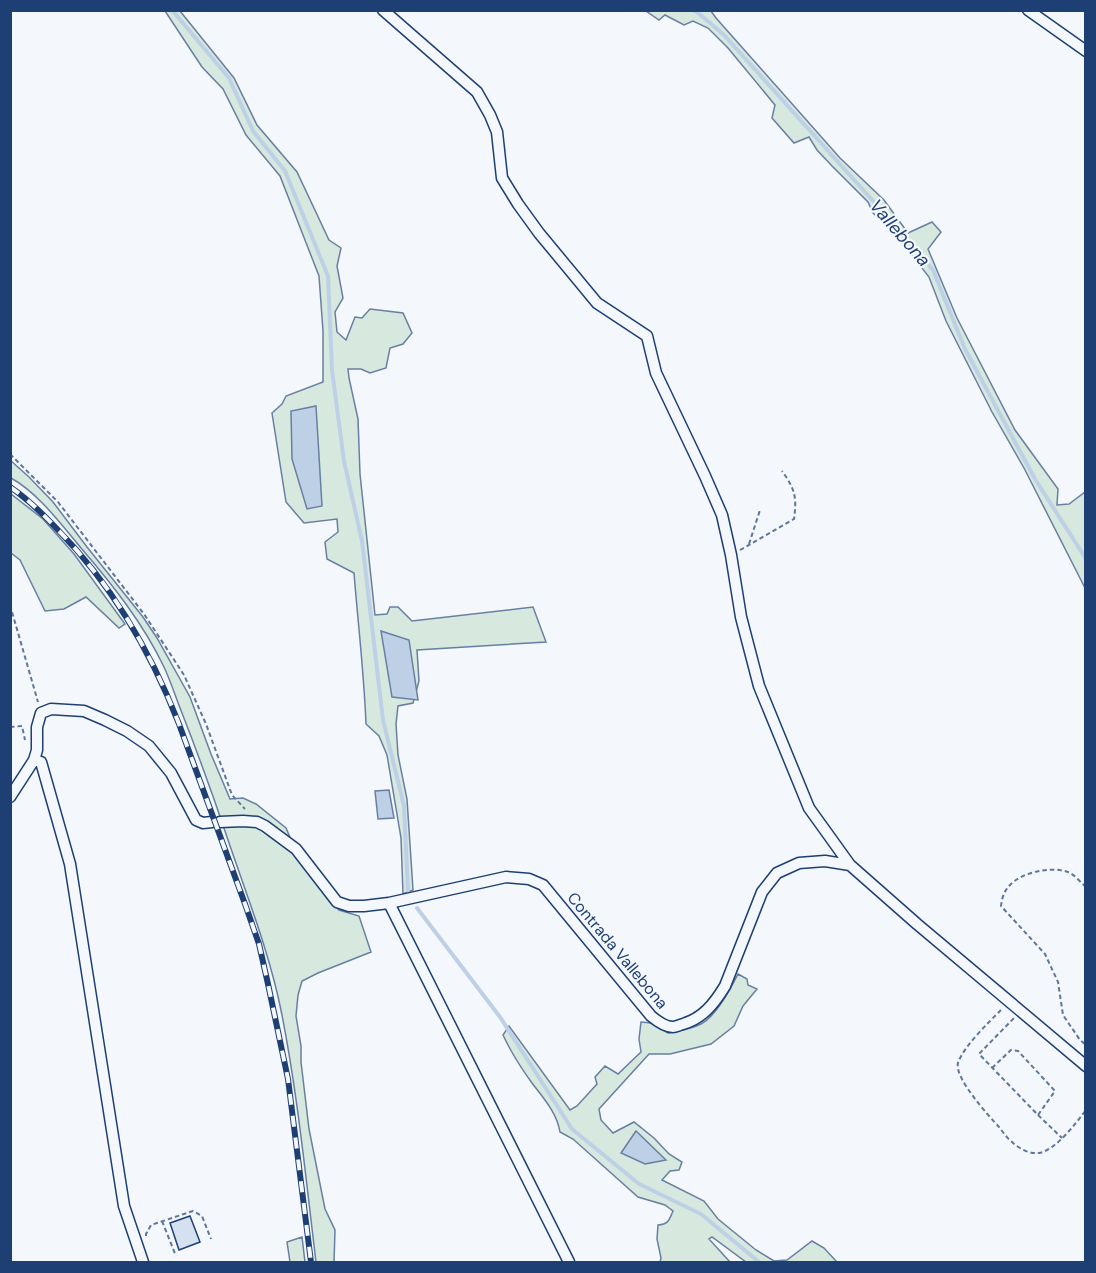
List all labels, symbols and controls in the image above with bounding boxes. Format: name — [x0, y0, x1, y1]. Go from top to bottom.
water label: Vallebona — [864, 194, 936, 272]
street label: Contrada Vallebona — [563, 888, 673, 1013]

